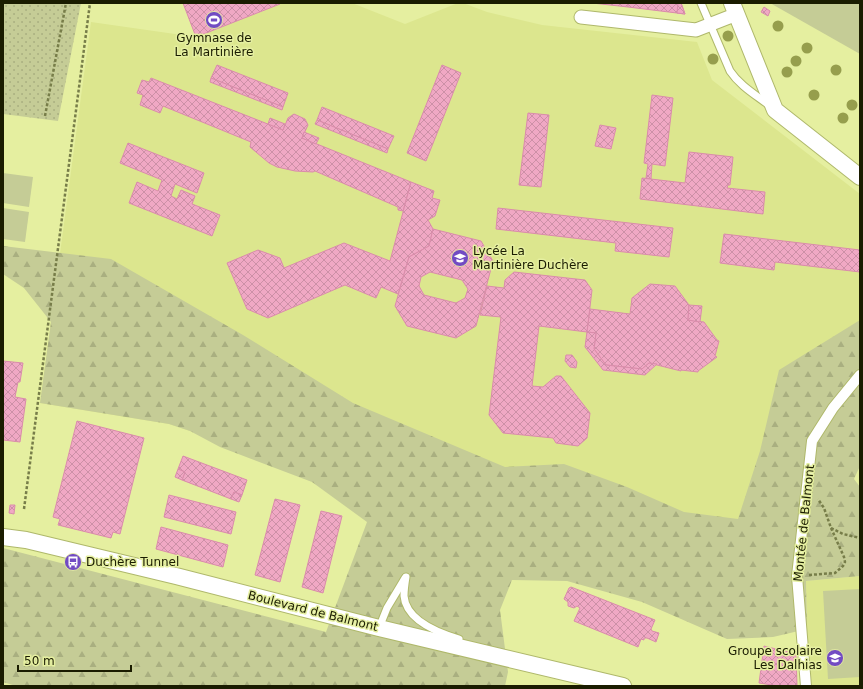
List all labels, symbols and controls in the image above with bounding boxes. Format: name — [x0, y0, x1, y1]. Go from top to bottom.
sports icon: Gymnase de La Martinière — [204, 10, 224, 30]
place label: Gymnase de La Martinière — [175, 31, 253, 59]
place label: Lycée La Martinière Duchère — [473, 244, 588, 272]
school or university icon: Lycée La Martinière Duchère — [450, 248, 470, 268]
street label: Montée de Balmont — [791, 463, 817, 582]
bus stop icon: Duchère Tunnel — [63, 552, 83, 572]
place label: Duchère Tunnel — [86, 555, 179, 569]
street label: Boulevard de Balmont — [246, 588, 380, 634]
place label: Groupe scolaire Les Dalhias — [728, 644, 822, 672]
scale bar — [18, 647, 131, 673]
school or university icon: Groupe scolaire Les Dalhias — [825, 648, 845, 668]
text: 50 m — [24, 654, 55, 668]

